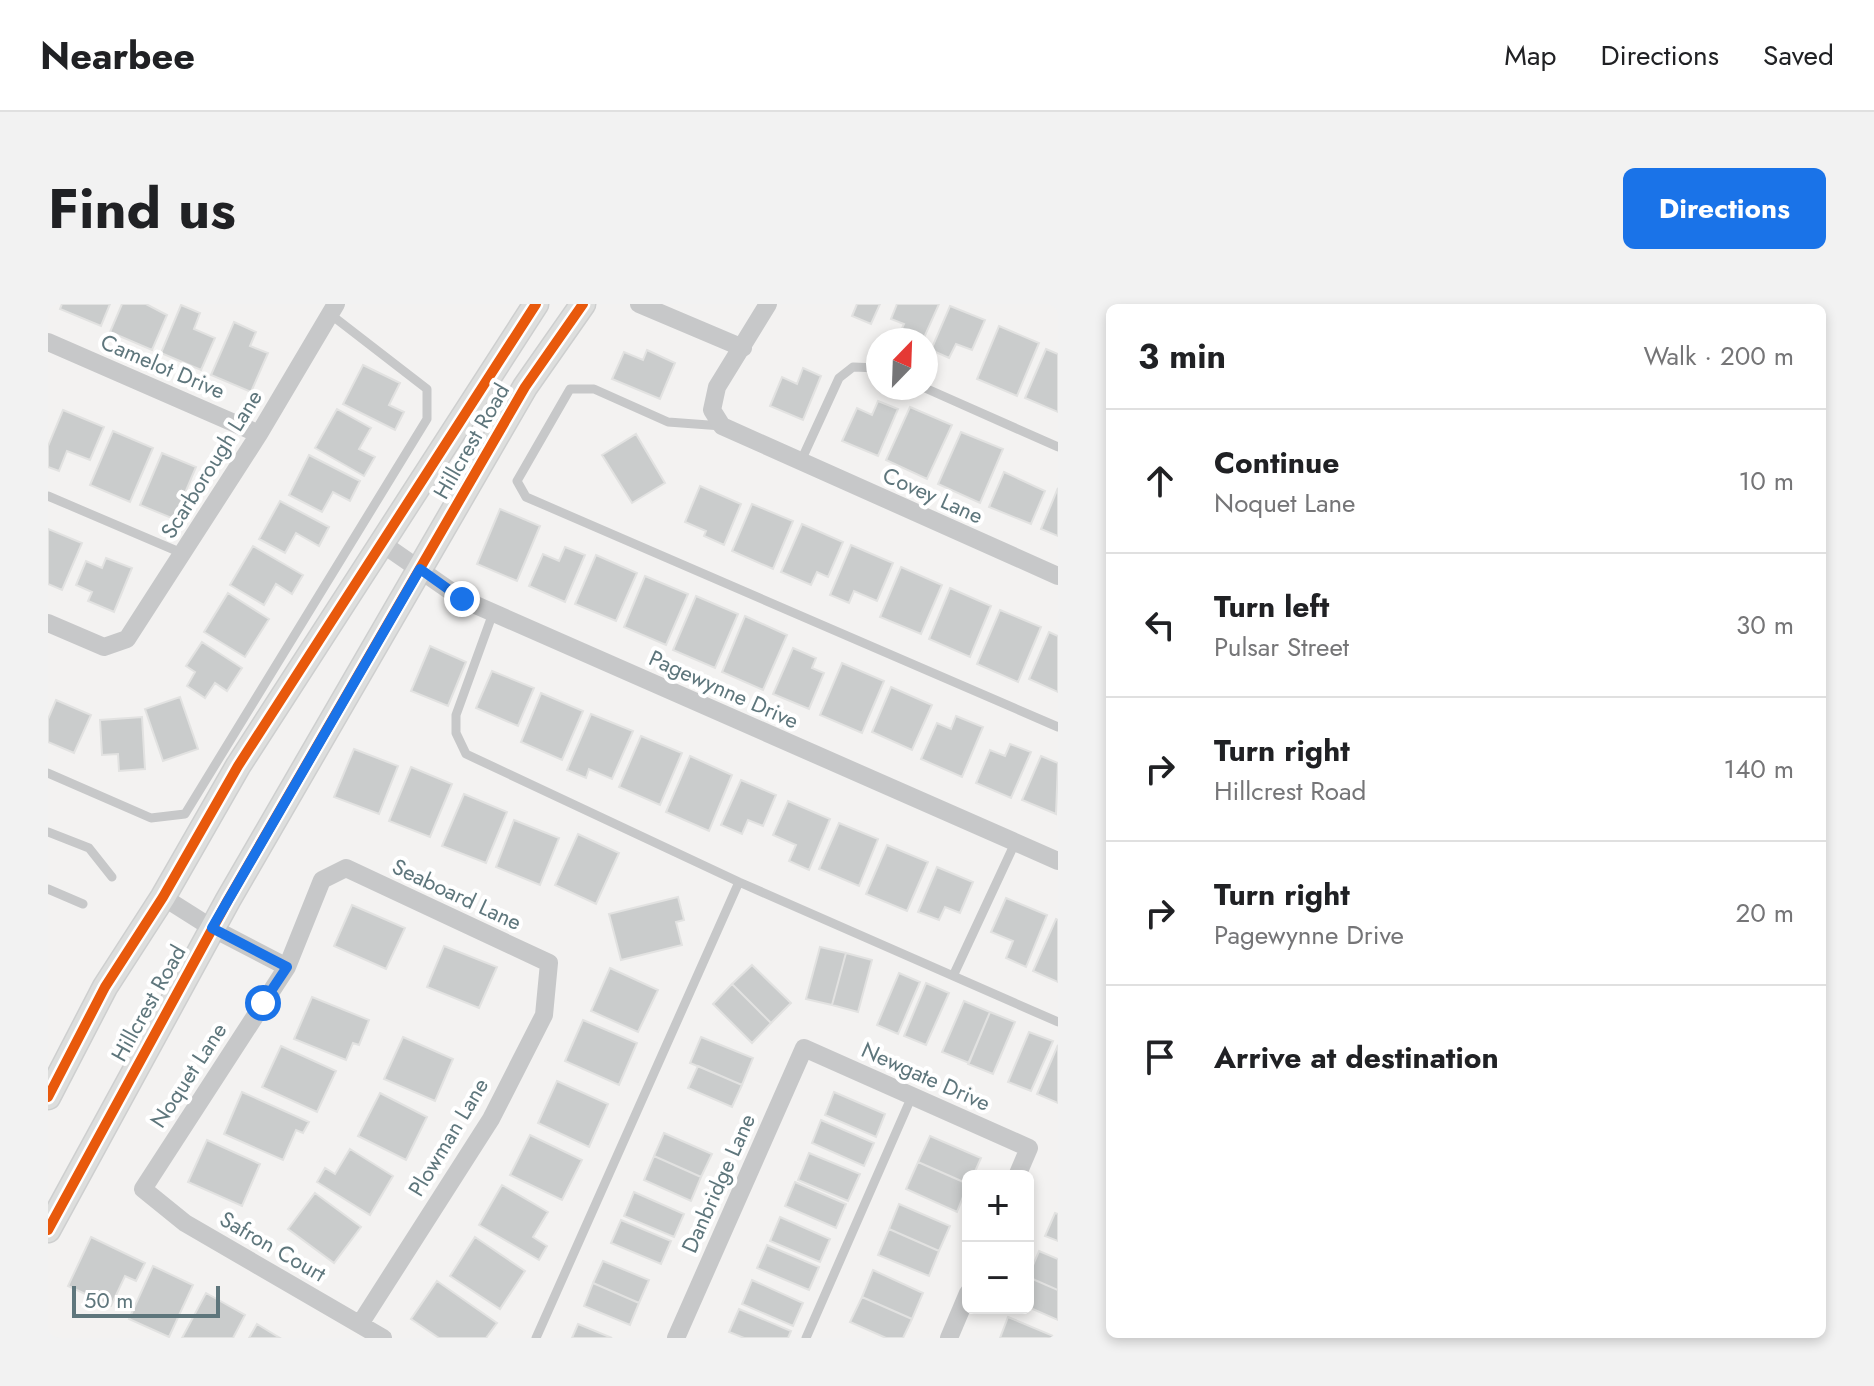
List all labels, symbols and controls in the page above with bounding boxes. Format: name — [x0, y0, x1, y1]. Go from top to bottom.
text: Nearbee — [40, 28, 195, 83]
text: Map — [1504, 35, 1556, 76]
text: Directions — [1600, 35, 1719, 76]
text: Saved — [1763, 35, 1834, 76]
text: Find us — [48, 168, 236, 249]
button: Directions — [1623, 168, 1826, 249]
street label: Camelot Drive — [96, 325, 230, 407]
north arrow — [866, 328, 938, 400]
text: 3 min — [1138, 332, 1226, 381]
text: Walk · 200 m — [1643, 337, 1794, 375]
street label: Hillcrest Road — [425, 377, 517, 505]
street label: Scarborough Lane — [152, 383, 270, 545]
text: Continue — [1214, 441, 1340, 484]
street label: Covey Lane — [878, 459, 988, 531]
icon: ahead — [1138, 459, 1182, 503]
text: 10 m — [1739, 462, 1794, 500]
text: Noquet Lane — [1214, 484, 1356, 522]
route end — [444, 581, 480, 617]
text: Turn left — [1214, 585, 1329, 628]
icon: left — [1138, 603, 1182, 647]
text: 30 m — [1736, 606, 1794, 644]
text: Pulsar Street — [1214, 628, 1349, 666]
street label: Pagewynne Drive — [644, 642, 804, 736]
text: Turn right — [1214, 729, 1350, 772]
icon: right — [1138, 747, 1182, 791]
text: 140 m — [1723, 750, 1794, 788]
text: Hillcrest Road — [1214, 772, 1366, 810]
street label: Seaboard Lane — [387, 850, 527, 938]
text: Turn right — [1214, 873, 1350, 916]
icon: right — [1138, 891, 1182, 935]
text: 20 m — [1736, 894, 1794, 932]
text: Pagewynne Drive — [1214, 916, 1404, 954]
street label: Hillcrest Road — [103, 939, 193, 1067]
route start — [245, 985, 281, 1021]
street label: Noquet Lane — [142, 1016, 234, 1134]
street label: Newgate Drive — [856, 1033, 996, 1119]
icon: arrive — [1138, 1035, 1182, 1079]
text: Arrive at destination — [1214, 1036, 1499, 1079]
street label: Plowman Lane — [400, 1072, 496, 1202]
street label: Danbridge Lane — [673, 1108, 763, 1258]
map controls — [962, 1170, 1034, 1314]
button: + — [962, 1170, 1034, 1242]
street label: Safron Court — [214, 1203, 333, 1290]
button: − — [962, 1242, 1034, 1314]
scale bar — [72, 1282, 220, 1318]
text: 50 m — [84, 1284, 133, 1316]

